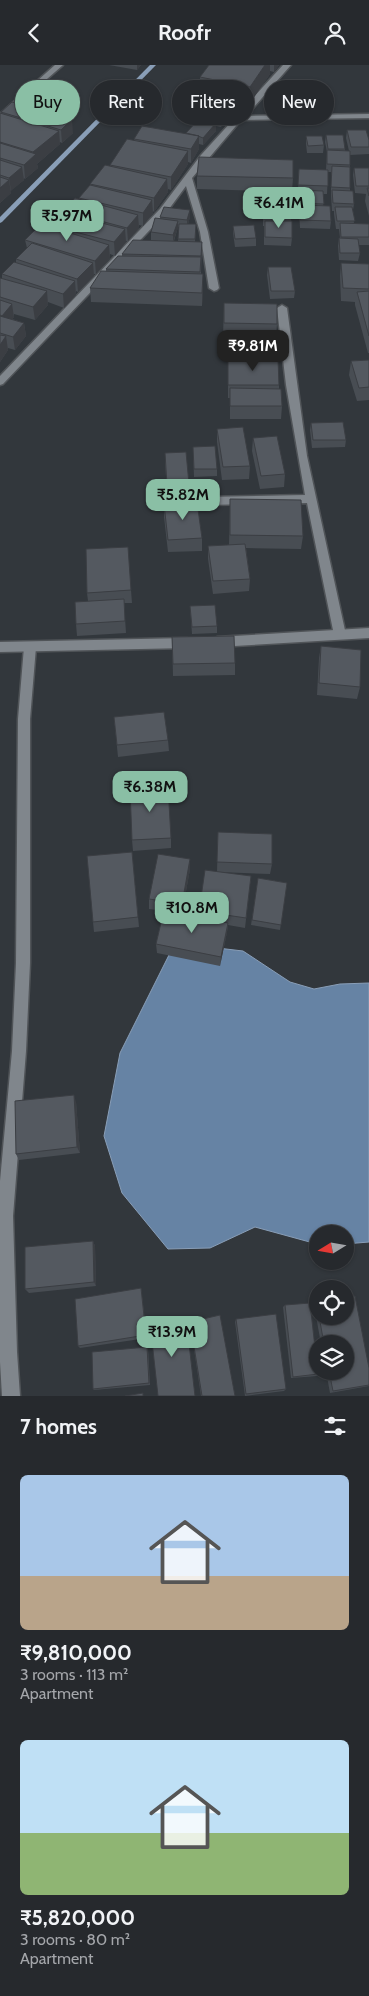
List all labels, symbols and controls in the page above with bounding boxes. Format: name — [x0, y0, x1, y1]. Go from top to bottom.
icon: back — [20, 19, 48, 47]
text: Roofr — [158, 19, 211, 46]
icon: person — [321, 19, 349, 47]
chip: Buy — [15, 80, 80, 125]
chip: Rent — [90, 80, 162, 125]
chip: Filters — [172, 80, 254, 125]
chip: New — [264, 80, 334, 125]
pin: ₹6.41M — [238, 186, 320, 229]
text: ₹6.41M — [254, 193, 304, 212]
pin: ₹5.97M — [26, 199, 108, 242]
text: ₹5.97M — [42, 206, 92, 225]
pin: ₹9.81M — [212, 329, 294, 372]
text: ₹9.81M — [228, 336, 278, 355]
pin: ₹5.82M — [142, 479, 224, 521]
text: ₹5.82M — [157, 485, 209, 504]
pin: ₹6.38M — [109, 771, 191, 813]
text: ₹6.38M — [124, 777, 176, 796]
pin: ₹10.8M — [151, 891, 233, 934]
text: ₹10.8M — [166, 898, 218, 917]
north arrow — [309, 1225, 354, 1270]
map controls — [309, 1225, 354, 1380]
button: locate — [309, 1280, 354, 1325]
pin: ₹13.9M — [131, 1315, 213, 1358]
text: ₹13.9M — [148, 1322, 196, 1341]
button: layers — [309, 1335, 354, 1380]
icon: filters — [321, 1412, 349, 1440]
text: 7 homes — [20, 1414, 97, 1439]
icon: home — [140, 1507, 230, 1597]
text: ₹9,810,000 — [20, 1640, 132, 1665]
text: 3 rooms · 113 m² — [20, 1665, 128, 1684]
text: Apartment — [20, 1684, 93, 1703]
icon: home — [140, 1772, 230, 1862]
text: ₹5,820,000 — [20, 1905, 135, 1930]
text: 3 rooms · 80 m² — [20, 1930, 130, 1949]
text: Apartment — [20, 1949, 93, 1968]

